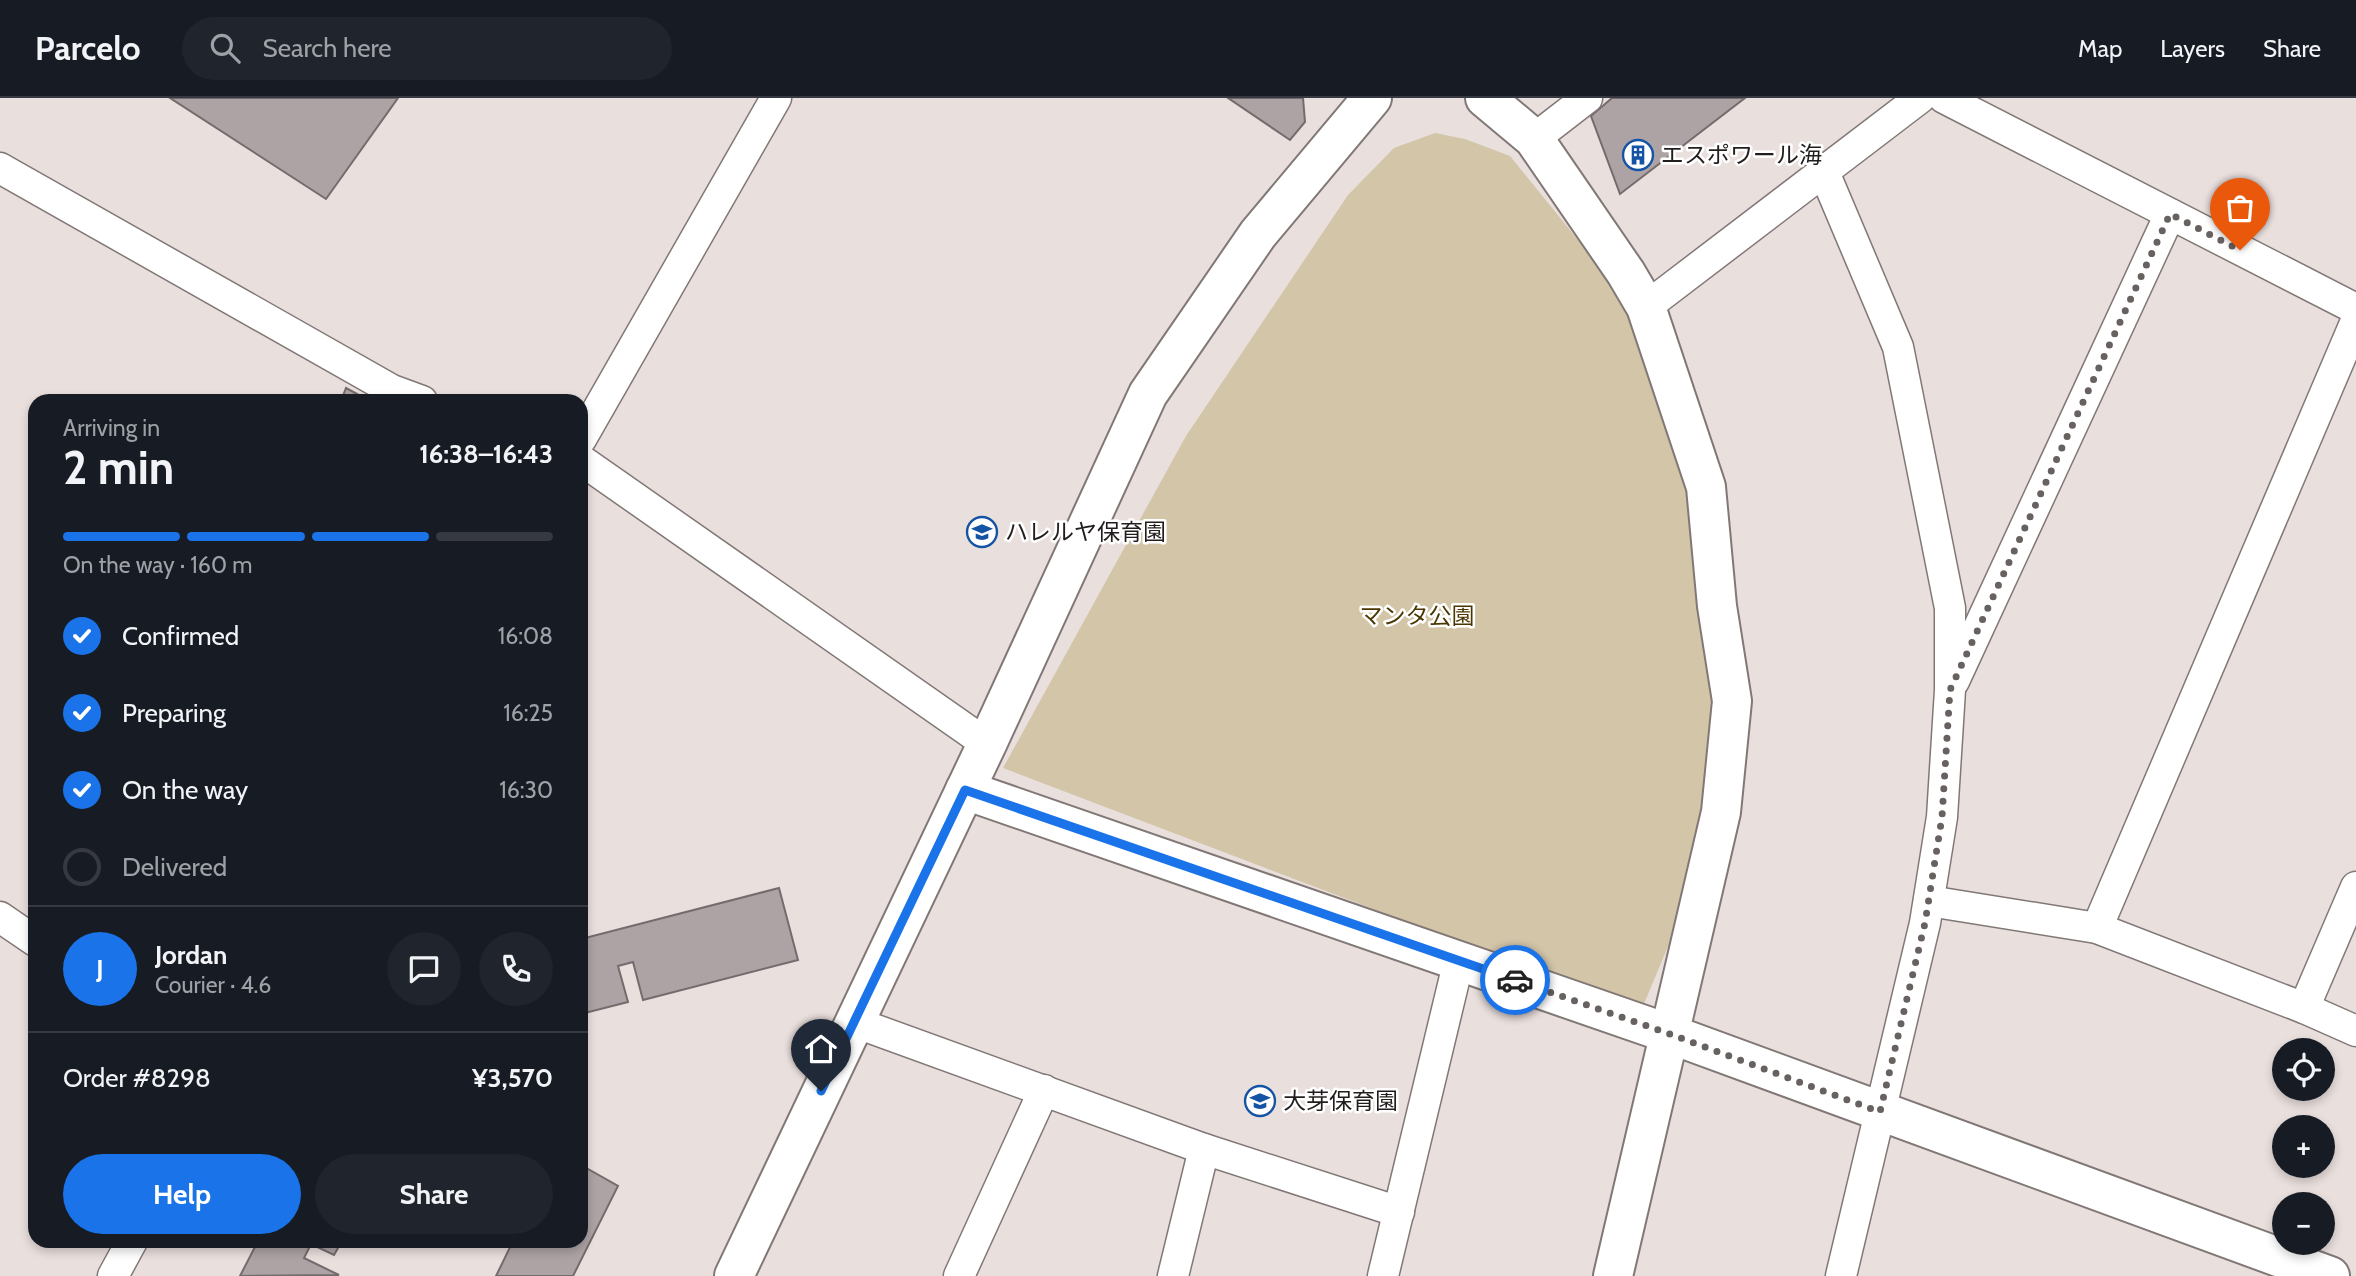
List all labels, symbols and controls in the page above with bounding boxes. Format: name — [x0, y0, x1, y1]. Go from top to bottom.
search box — [182, 17, 672, 80]
text: Parcelo — [35, 28, 140, 68]
icon: search — [206, 29, 244, 67]
text: Search here — [262, 32, 392, 64]
text: Map — [2078, 34, 2122, 63]
text: Layers — [2160, 34, 2225, 63]
text: Share — [2263, 34, 2321, 63]
building icon: エスポワール海 — [1621, 138, 1655, 172]
place label: エスポワール海 — [1661, 141, 1822, 169]
pin — [2210, 178, 2270, 250]
icon: bag — [2221, 189, 2259, 227]
text: Arriving in — [63, 414, 160, 442]
text: 16:38–16:43 — [419, 438, 553, 470]
text: 2 min — [63, 440, 174, 496]
school or university icon: ハレルヤ保育園 — [965, 515, 999, 549]
place label: ハレルヤ保育園 — [1005, 518, 1166, 546]
text: On the way · 160 m — [63, 551, 252, 579]
park label: マンタ公園 — [1360, 602, 1475, 630]
icon: check — [63, 617, 101, 655]
text: Confirmed — [122, 620, 239, 652]
text: 16:08 — [498, 622, 553, 650]
icon: check — [63, 694, 101, 732]
text: Preparing — [122, 697, 226, 729]
text: 16:25 — [503, 699, 553, 727]
icon: check — [63, 771, 101, 809]
text: On the way — [122, 774, 248, 806]
text: 16:30 — [499, 776, 553, 804]
text: Delivered — [122, 851, 227, 883]
button: chat — [387, 932, 461, 1006]
button: phone — [479, 932, 553, 1006]
text: Jordan — [155, 939, 227, 971]
courier — [1480, 945, 1550, 1015]
text: J — [96, 953, 104, 985]
icon: car — [1496, 961, 1534, 999]
text: Courier · 4.6 — [155, 971, 271, 999]
pin — [791, 1019, 851, 1091]
icon: home — [802, 1030, 840, 1068]
map controls — [2272, 1038, 2335, 1255]
button: locate — [2272, 1038, 2335, 1101]
text: Order #8298 — [63, 1062, 211, 1094]
text: ¥3,570 — [472, 1062, 553, 1094]
school or university icon: 大芽保育園 — [1243, 1084, 1277, 1118]
place label: 大芽保育園 — [1283, 1087, 1398, 1115]
button: + — [2272, 1115, 2335, 1178]
button: Help — [63, 1154, 301, 1234]
button: Share — [315, 1154, 553, 1234]
button: − — [2272, 1192, 2335, 1255]

